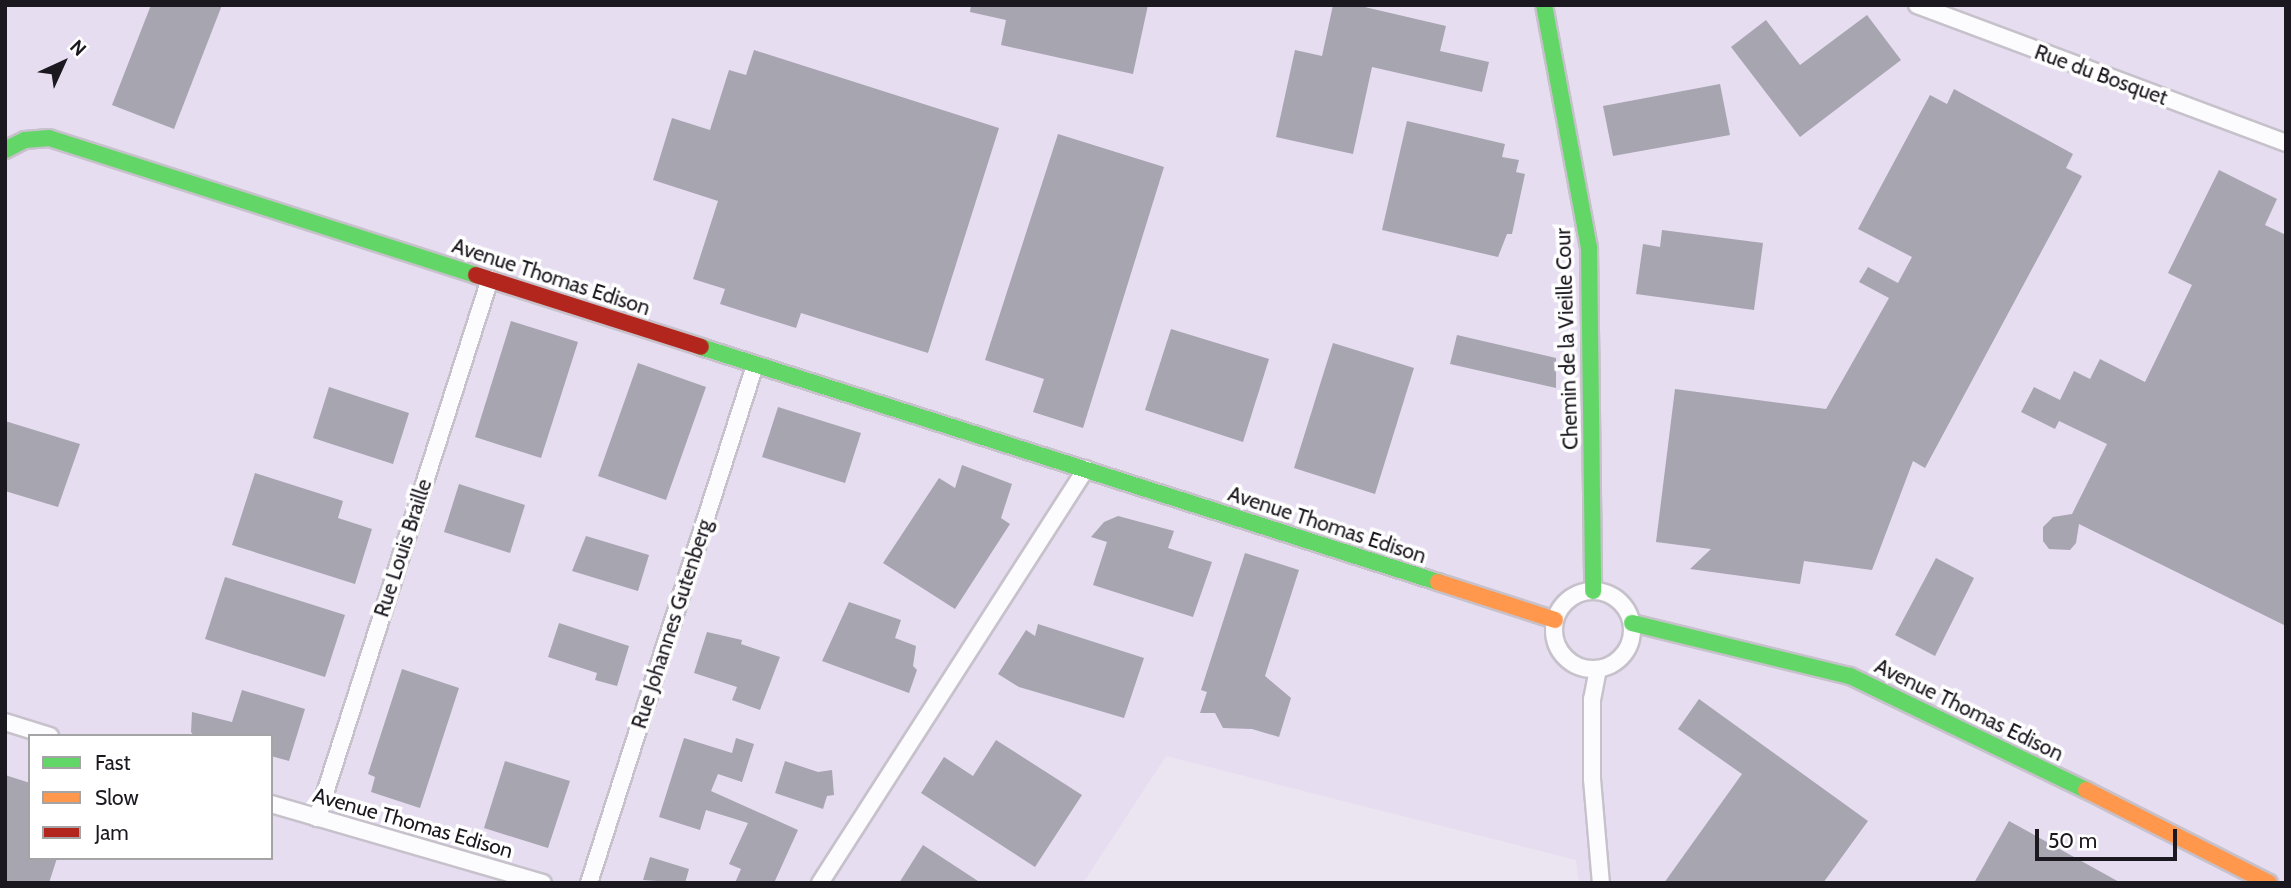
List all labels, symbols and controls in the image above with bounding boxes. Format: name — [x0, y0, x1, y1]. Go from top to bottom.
north arrow — [28, 28, 98, 98]
text: N — [65, 35, 91, 61]
street label: Rue du Bosquet — [2031, 39, 2171, 111]
street label: Chemin de la Vieille Cour — [1551, 228, 1583, 450]
street label: Avenue Thomas Edison — [449, 233, 653, 321]
street label: Rue Louis Braille — [369, 476, 437, 620]
street label: Avenue Thomas Edison — [1225, 481, 1429, 569]
street label: Rue Johannes Gutenberg — [626, 516, 718, 732]
street label: Avenue Thomas Edison — [1871, 653, 2067, 767]
legend — [28, 734, 273, 860]
text: Fast — [95, 750, 131, 775]
street label: Avenue Thomas Edison — [310, 782, 516, 864]
text: Slow — [95, 785, 139, 810]
scale bar — [2039, 814, 2181, 858]
text: Jam — [95, 820, 129, 845]
text: 50 m — [2048, 828, 2097, 853]

